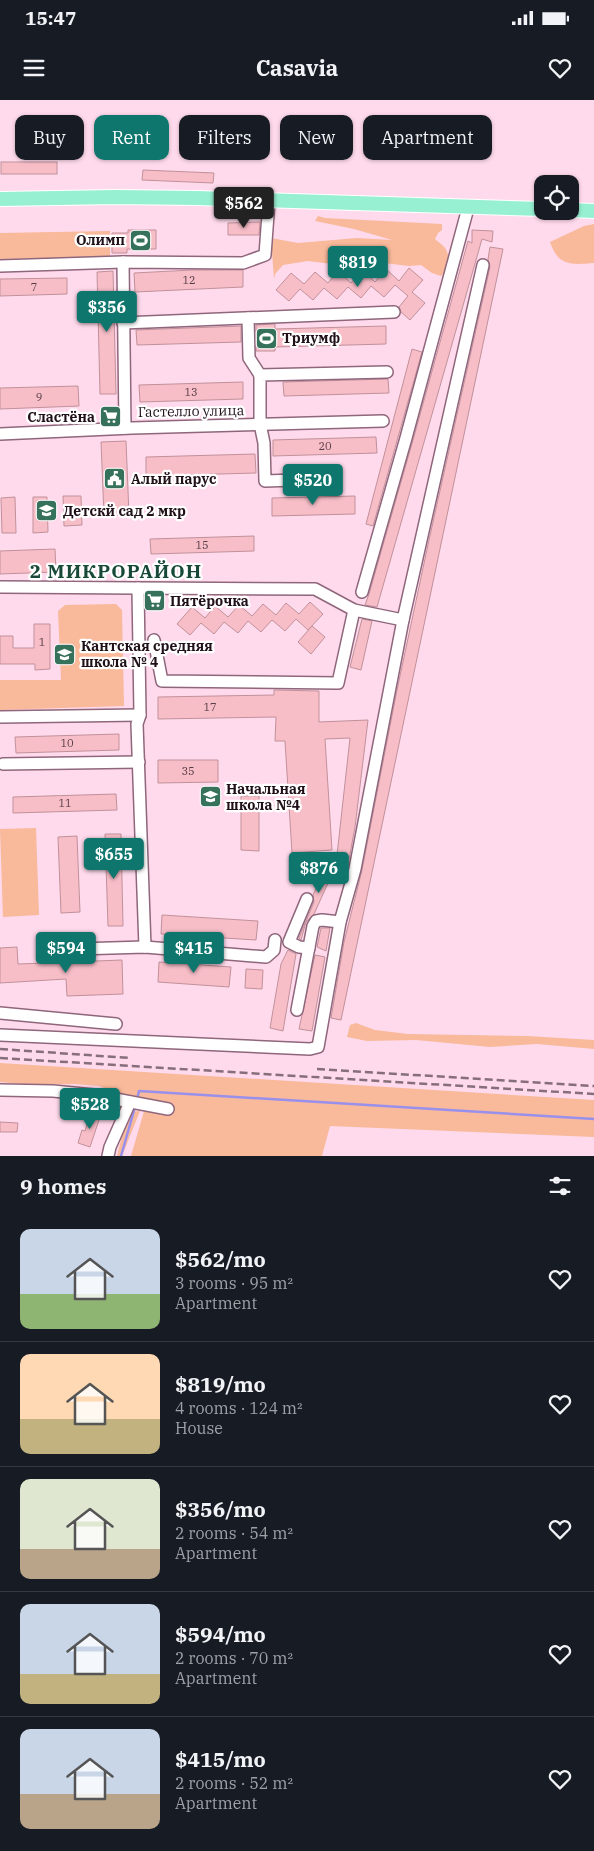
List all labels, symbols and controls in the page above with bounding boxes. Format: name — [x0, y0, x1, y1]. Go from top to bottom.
text: 15:47 — [25, 6, 76, 30]
text: Casavia — [256, 53, 338, 82]
icon: menu — [20, 54, 48, 82]
icon: heart — [546, 54, 574, 82]
chip: Buy — [15, 115, 84, 160]
chip: Rent — [94, 115, 169, 160]
chip: Filters — [179, 115, 270, 160]
chip: New — [280, 115, 353, 160]
chip: Apartment — [363, 115, 492, 160]
map controls — [534, 175, 579, 220]
button: locate — [534, 175, 579, 220]
pin: $562 — [214, 186, 274, 229]
text: $562 — [225, 193, 263, 213]
sports icon: Олимп — [129, 228, 153, 252]
place label: Олимп — [76, 231, 125, 249]
pin: $819 — [328, 246, 388, 288]
text: $819 — [339, 252, 377, 272]
house number: 12 — [182, 273, 196, 287]
house number: 7 — [31, 280, 37, 294]
pin: $356 — [77, 290, 137, 333]
text: $356 — [88, 297, 126, 317]
sports icon: Триумф — [254, 326, 278, 350]
place label: Триумф — [282, 329, 340, 347]
house number: 13 — [184, 385, 198, 399]
house number: 9 — [36, 390, 42, 404]
street label: Гастелло улица — [138, 401, 245, 421]
supermarket icon: Сластёна — [99, 405, 123, 429]
place label: Сластёна — [27, 408, 95, 426]
house number: 20 — [318, 439, 332, 453]
pin: $520 — [283, 464, 343, 506]
public building icon: Алый парус — [103, 467, 127, 491]
place label: Алый парус — [131, 470, 217, 488]
text: $520 — [294, 470, 332, 490]
school or university icon: Детскй сад 2 мкр — [35, 499, 59, 523]
place label: Детскй сад 2 мкр — [63, 502, 186, 520]
house number: 15 — [195, 538, 209, 552]
district label: 2 МИКРОРАЙОН — [30, 559, 202, 583]
supermarket icon: Пятёрочка — [142, 589, 166, 613]
place label: Пятёрочка — [170, 592, 249, 610]
house number: 1 — [39, 635, 45, 649]
place label: Кантская средняя школа № 4 — [81, 637, 213, 671]
school or university icon: Кантская средняя школа № 4 — [53, 642, 77, 666]
house number: 17 — [203, 700, 217, 714]
house number: 10 — [60, 736, 74, 750]
house number: 35 — [181, 764, 195, 778]
place label: Начальная школа №4 — [226, 780, 306, 814]
school or university icon: Начальная школа №4 — [198, 785, 222, 809]
house number: 11 — [58, 796, 72, 810]
pin: $655 — [84, 838, 144, 880]
text: $655 — [95, 844, 133, 864]
pin: $876 — [289, 852, 349, 894]
text: $876 — [300, 858, 338, 878]
pin: $594 — [36, 932, 96, 974]
pin: $415 — [164, 932, 224, 974]
text: $594 — [47, 938, 85, 958]
text: $415 — [175, 938, 213, 958]
pin: $528 — [60, 1088, 120, 1130]
text: $528 — [71, 1094, 109, 1114]
text: 9 homes — [20, 1172, 106, 1200]
icon: filters — [546, 1172, 574, 1200]
text: $562/mo — [175, 1245, 266, 1273]
icon: home — [60, 1249, 120, 1309]
icon: heart — [546, 1265, 574, 1293]
text: 3 rooms · 95 m² — [175, 1273, 293, 1293]
text: Apartment — [175, 1293, 257, 1313]
text: $819/mo — [175, 1370, 266, 1398]
icon: home — [60, 1374, 120, 1434]
icon: heart — [546, 1390, 574, 1418]
text: 4 rooms · 124 m² — [175, 1398, 303, 1418]
text: House — [175, 1418, 223, 1438]
text: $356/mo — [175, 1495, 266, 1523]
icon: home — [60, 1499, 120, 1559]
icon: heart — [546, 1515, 574, 1543]
text: 2 rooms · 54 m² — [175, 1523, 293, 1543]
text: Apartment — [175, 1543, 257, 1563]
text: $594/mo — [175, 1620, 266, 1648]
icon: home — [60, 1624, 120, 1684]
icon: heart — [546, 1640, 574, 1668]
text: 2 rooms · 70 m² — [175, 1648, 293, 1668]
text: Apartment — [175, 1668, 257, 1688]
text: $415/mo — [175, 1745, 266, 1773]
icon: home — [60, 1749, 120, 1809]
icon: heart — [546, 1765, 574, 1793]
text: 2 rooms · 52 m² — [175, 1773, 293, 1793]
text: Apartment — [175, 1793, 257, 1813]

